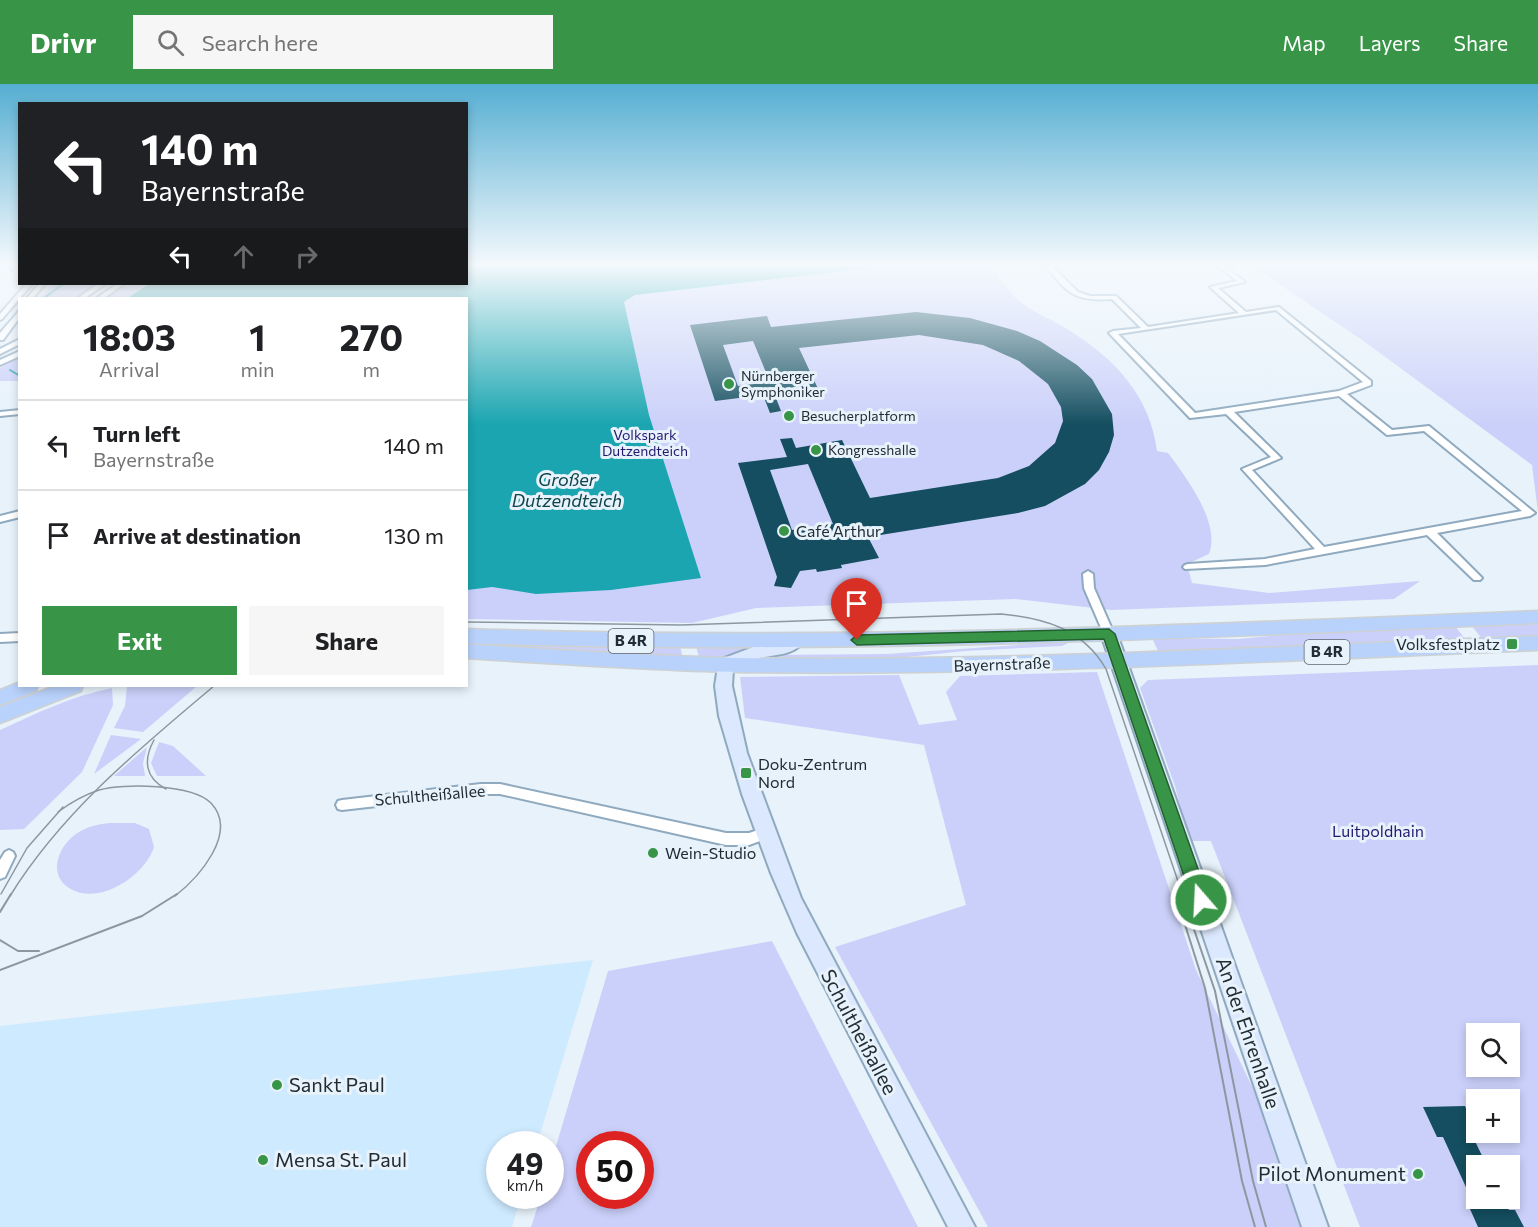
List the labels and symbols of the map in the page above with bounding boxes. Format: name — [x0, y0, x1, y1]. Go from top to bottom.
place label: Nürnberger Symphoniker — [741, 367, 825, 400]
marker: Nürnberger Symphoniker — [722, 377, 736, 391]
place label: Besucherplatform — [801, 407, 916, 424]
marker: Besucherplatform — [782, 409, 796, 423]
park label: Volkspark Dutzendteich — [602, 426, 688, 459]
place label: Kongresshalle — [828, 441, 916, 458]
marker: Kongresshalle — [809, 443, 823, 457]
water label: Großer Dutzendteich — [512, 468, 622, 511]
place label: Café Arthur — [796, 521, 882, 540]
marker: Café Arthur — [777, 524, 791, 538]
pin — [831, 578, 882, 640]
road number: B 4R — [608, 629, 654, 653]
place label: Volksfestplatz — [1396, 634, 1500, 653]
marker: Volksfestplatz — [1505, 637, 1519, 651]
road number: B 4R — [1304, 640, 1350, 664]
street label: Bayernstraße — [953, 652, 1051, 675]
place label: Doku-Zentrum Nord — [758, 754, 867, 791]
marker: Doku-Zentrum Nord — [739, 766, 753, 780]
street label: Schultheißallee — [374, 780, 486, 809]
park label: Luitpoldhain — [1332, 821, 1424, 840]
place label: Wein-Studio — [665, 843, 756, 862]
marker: Wein-Studio — [646, 846, 660, 860]
position arrow — [1169, 868, 1233, 932]
street label: An der Ehrenhalle — [1212, 954, 1286, 1112]
street label: Schultheißallee — [817, 965, 903, 1098]
place label: Sankt Paul — [289, 1072, 385, 1096]
marker: Sankt Paul — [270, 1078, 284, 1092]
speed limit sign: 50 — [576, 1131, 654, 1209]
place label: Mensa St. Paul — [275, 1147, 407, 1171]
marker: Mensa St. Paul — [256, 1153, 270, 1167]
place label: Pilot Monument — [1258, 1161, 1406, 1185]
marker: Pilot Monument — [1411, 1167, 1425, 1181]

